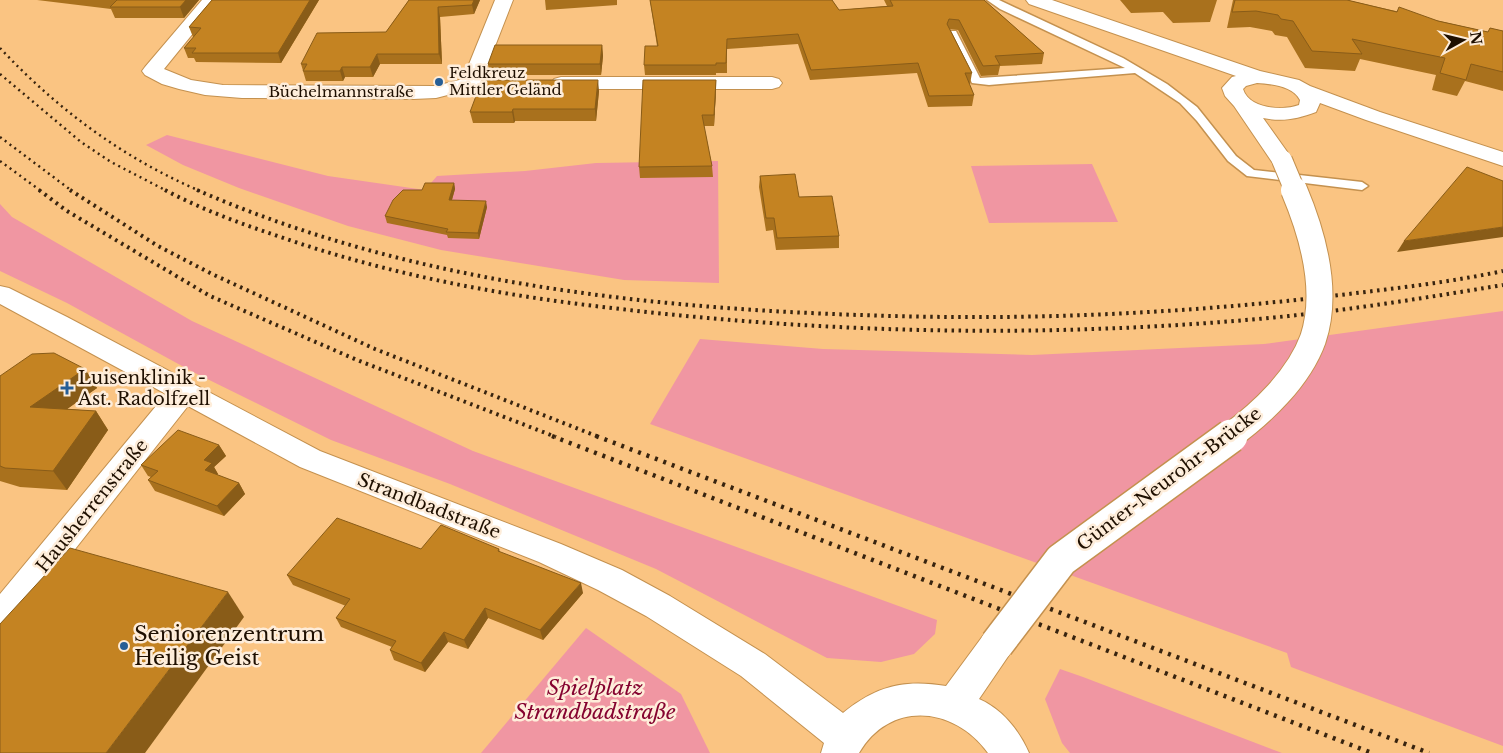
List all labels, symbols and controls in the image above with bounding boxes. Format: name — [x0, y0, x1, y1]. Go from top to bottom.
north arrow — [1438, 15, 1488, 65]
text: N — [1466, 30, 1486, 46]
place label: Feldkreuz Mittler Geländ — [449, 63, 562, 99]
marker: Feldkreuz Mittler Geländ — [433, 76, 445, 88]
street label: Büchelmannstraße — [268, 82, 414, 101]
place label: Luisenklinik - Ast. Radolfzell — [77, 367, 210, 410]
marker: Luisenklinik - Ast. Radolfzell — [60, 381, 74, 395]
street label: Günter-Neurohr-Brücke — [1073, 403, 1265, 555]
street label: Hausherrenstraße — [31, 435, 153, 577]
street label: Strandbadstraße — [354, 469, 504, 543]
place label: Seniorenzentrum Heilig Geist — [134, 621, 324, 671]
marker: Seniorenzentrum Heilig Geist — [118, 640, 130, 652]
park label: Spielplatz Strandbadstraße — [514, 675, 676, 725]

